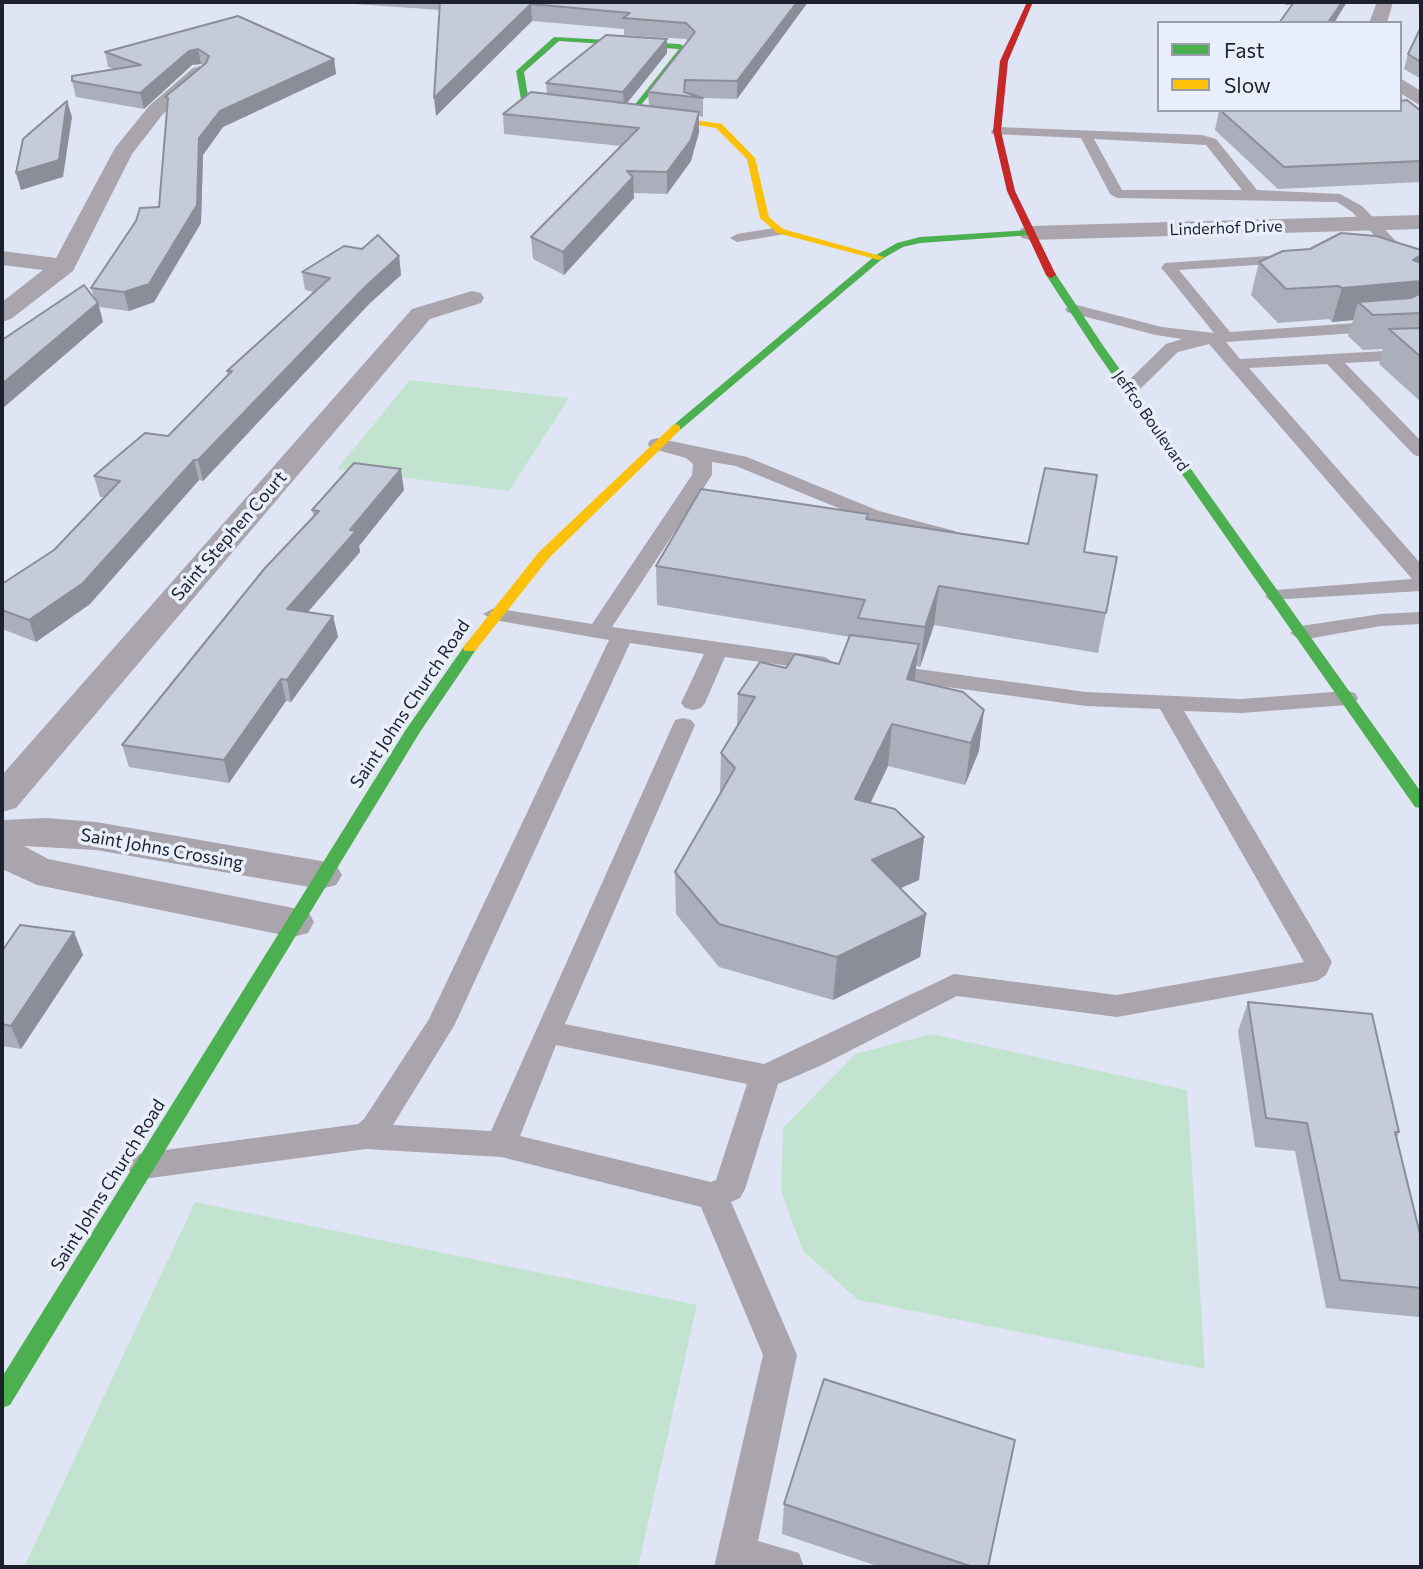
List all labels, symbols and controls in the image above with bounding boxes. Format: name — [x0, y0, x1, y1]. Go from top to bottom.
legend — [1157, 21, 1402, 112]
text: Fast — [1224, 37, 1265, 62]
text: Slow — [1224, 72, 1271, 97]
street label: Linderhof Drive — [1169, 216, 1283, 240]
street label: Jeffco Boulevard — [1109, 367, 1193, 475]
street label: Saint Stephen Court — [167, 467, 291, 605]
street label: Saint Johns Church Road — [346, 616, 474, 792]
street label: Saint Johns Crossing — [79, 824, 245, 874]
street label: Saint Johns Church Road — [46, 1095, 170, 1275]

